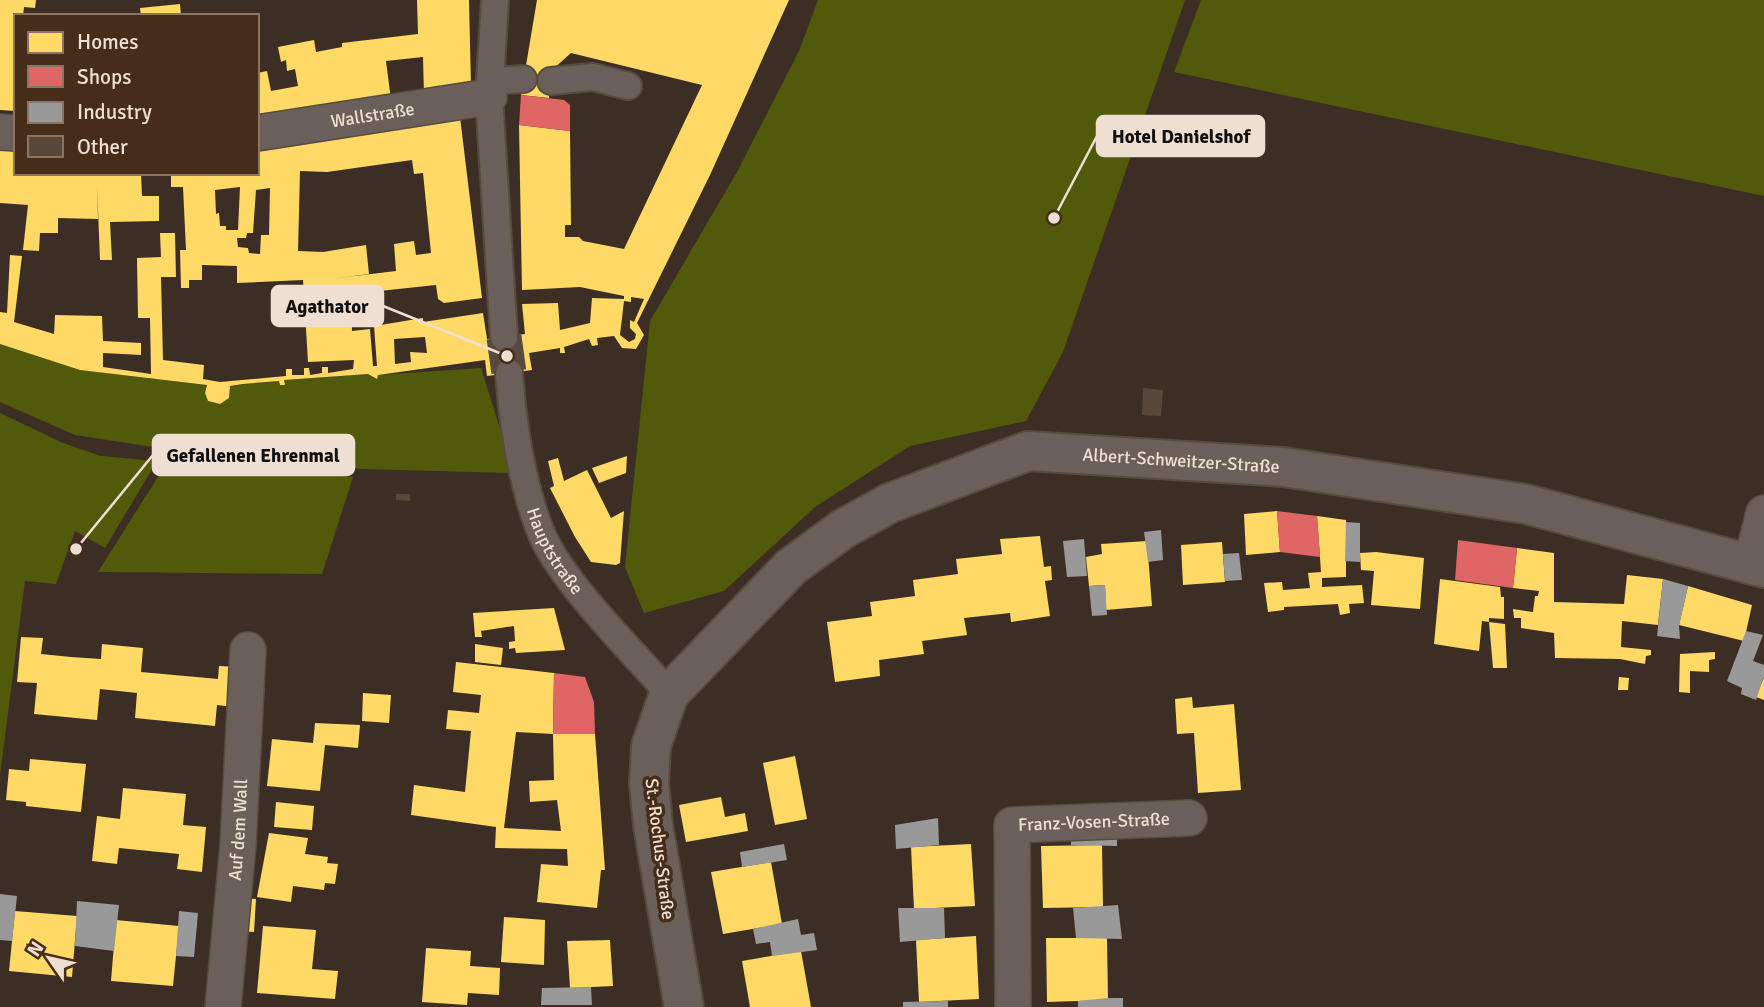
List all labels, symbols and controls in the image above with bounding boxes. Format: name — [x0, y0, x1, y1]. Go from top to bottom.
legend — [14, 14, 259, 175]
text: Homes — [77, 29, 139, 55]
text: Shops — [77, 64, 131, 90]
street label: Wallstraße — [329, 98, 416, 132]
text: Industry — [77, 99, 152, 125]
callout: Hotel Danielshof — [1097, 116, 1264, 156]
text: Hotel Danielshof — [1112, 125, 1251, 149]
text: Other — [77, 134, 128, 160]
callout: Agathator — [272, 286, 383, 326]
text: Agathator — [285, 295, 369, 319]
callout: Gefallenen Ehrenmal — [153, 435, 354, 475]
street label: Albert-Schweitzer-Straße — [1082, 443, 1280, 478]
text: Gefallenen Ehrenmal — [166, 444, 340, 468]
street label: Hauptstraße — [522, 505, 588, 599]
street label: St.-Rochus-Straße — [640, 777, 680, 921]
street label: Auf dem Wall — [224, 778, 252, 881]
street label: Franz-Vosen-Straße — [1018, 808, 1170, 836]
north arrow — [14, 923, 84, 993]
text: N — [22, 937, 49, 961]

